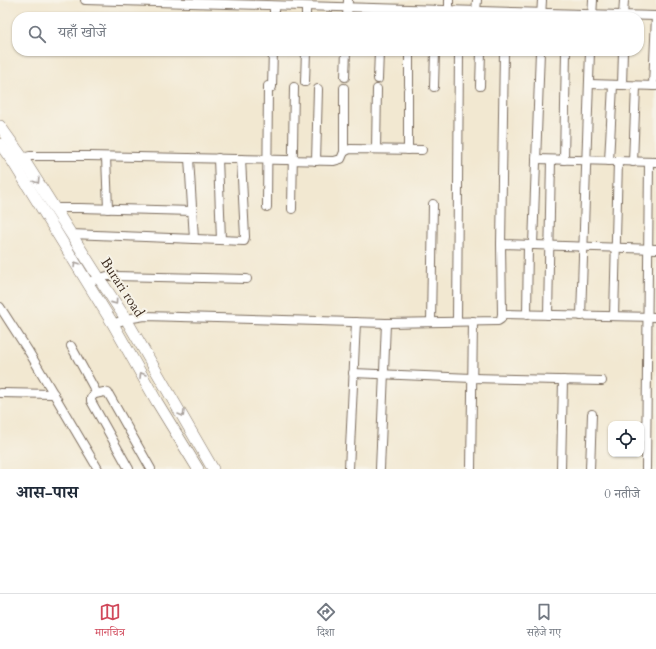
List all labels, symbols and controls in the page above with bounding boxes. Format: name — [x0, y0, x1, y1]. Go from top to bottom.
search box — [12, 12, 644, 56]
text: यहाँ खोजें — [58, 22, 106, 42]
icon: search — [26, 23, 48, 45]
one-way arrow — [33, 177, 40, 184]
street label: Burari road — [96, 254, 149, 321]
one-way arrow — [73, 261, 81, 268]
one-way arrow — [110, 298, 117, 305]
one-way arrow — [140, 372, 147, 379]
one-way arrow — [177, 410, 184, 417]
map controls — [608, 421, 644, 457]
button: locate — [608, 421, 644, 457]
text: आस-पास — [16, 481, 78, 504]
text: 0 नतीजे — [604, 485, 640, 503]
tab: मानचित्र — [95, 601, 125, 643]
tab: दिशा — [315, 601, 337, 643]
tab: सहेजे गए — [527, 601, 561, 643]

